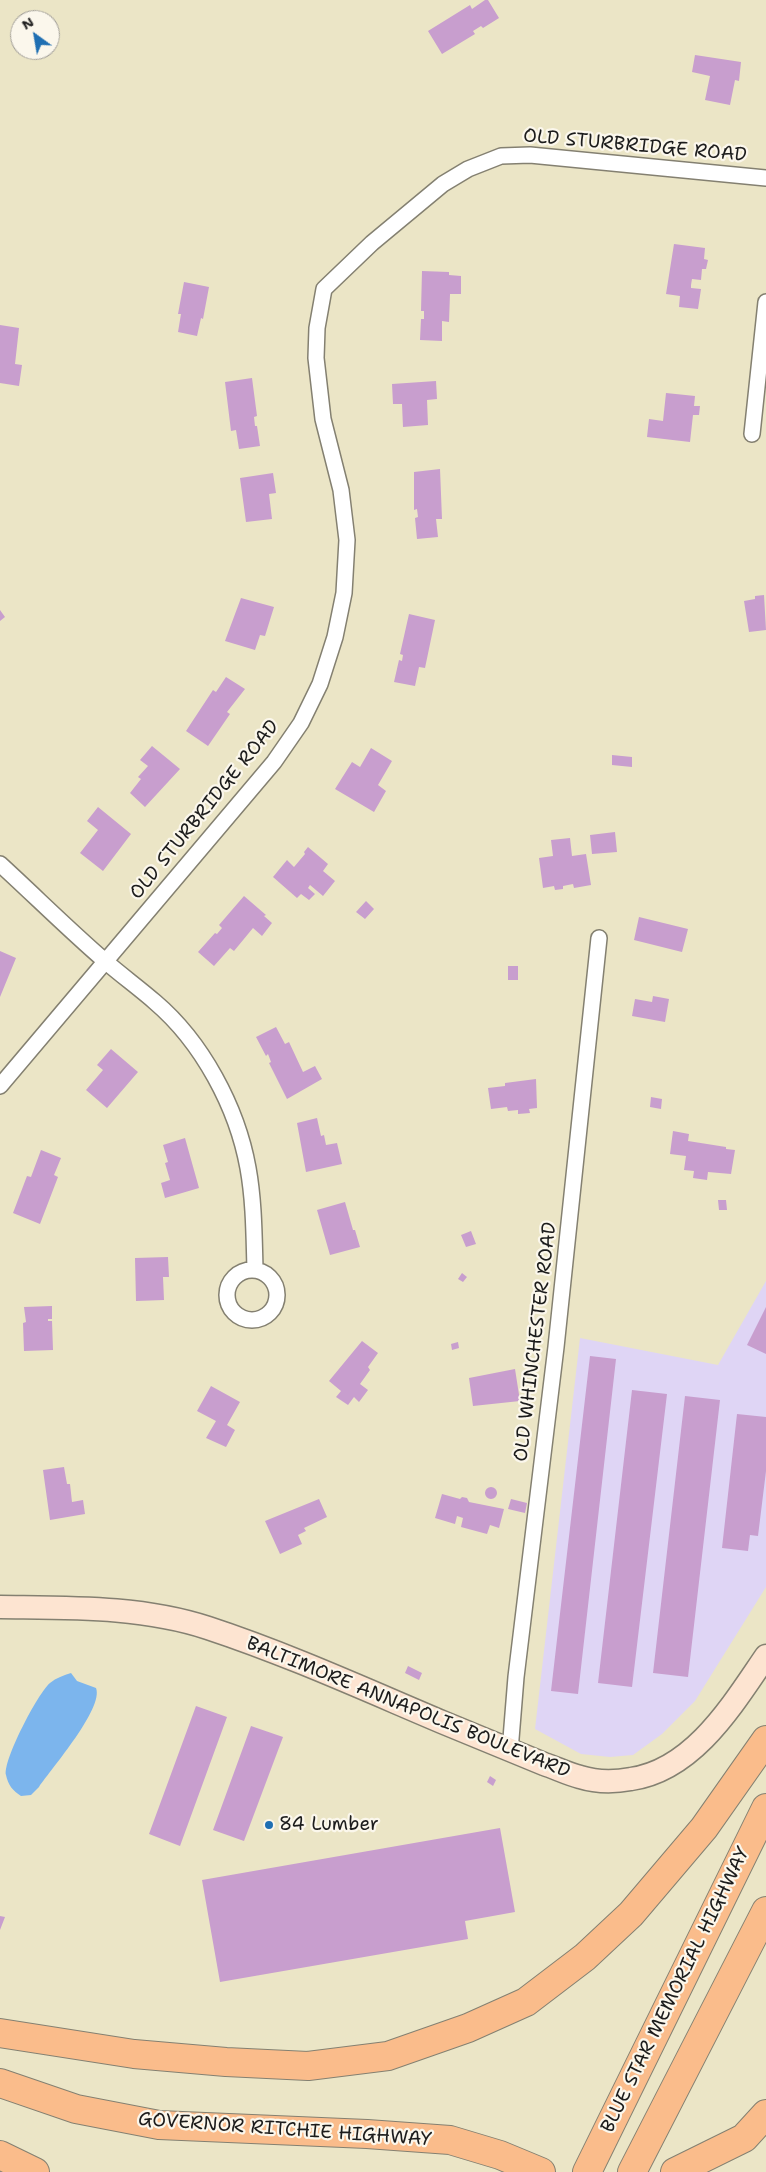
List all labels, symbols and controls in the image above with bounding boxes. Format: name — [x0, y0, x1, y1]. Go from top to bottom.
north arrow — [10, 10, 60, 60]
text: N — [18, 13, 37, 34]
street label: OLD STURBRIDGE ROAD — [522, 125, 748, 167]
street label: OLD STURBRIDGE ROAD — [126, 716, 284, 904]
street label: OLD WHINCHESTER ROAD — [510, 1221, 562, 1463]
street label: BALTIMORE ANNAPOLIS BOULEVARD — [243, 1632, 573, 1784]
place label: 84 Lumber — [279, 1814, 379, 1836]
marker: 84 Lumber — [263, 1819, 275, 1831]
street label: BLUE STAR MEMORIAL HIGHWAY — [597, 1843, 755, 2137]
street label: GOVERNOR RITCHIE HIGHWAY — [137, 2108, 433, 2152]

